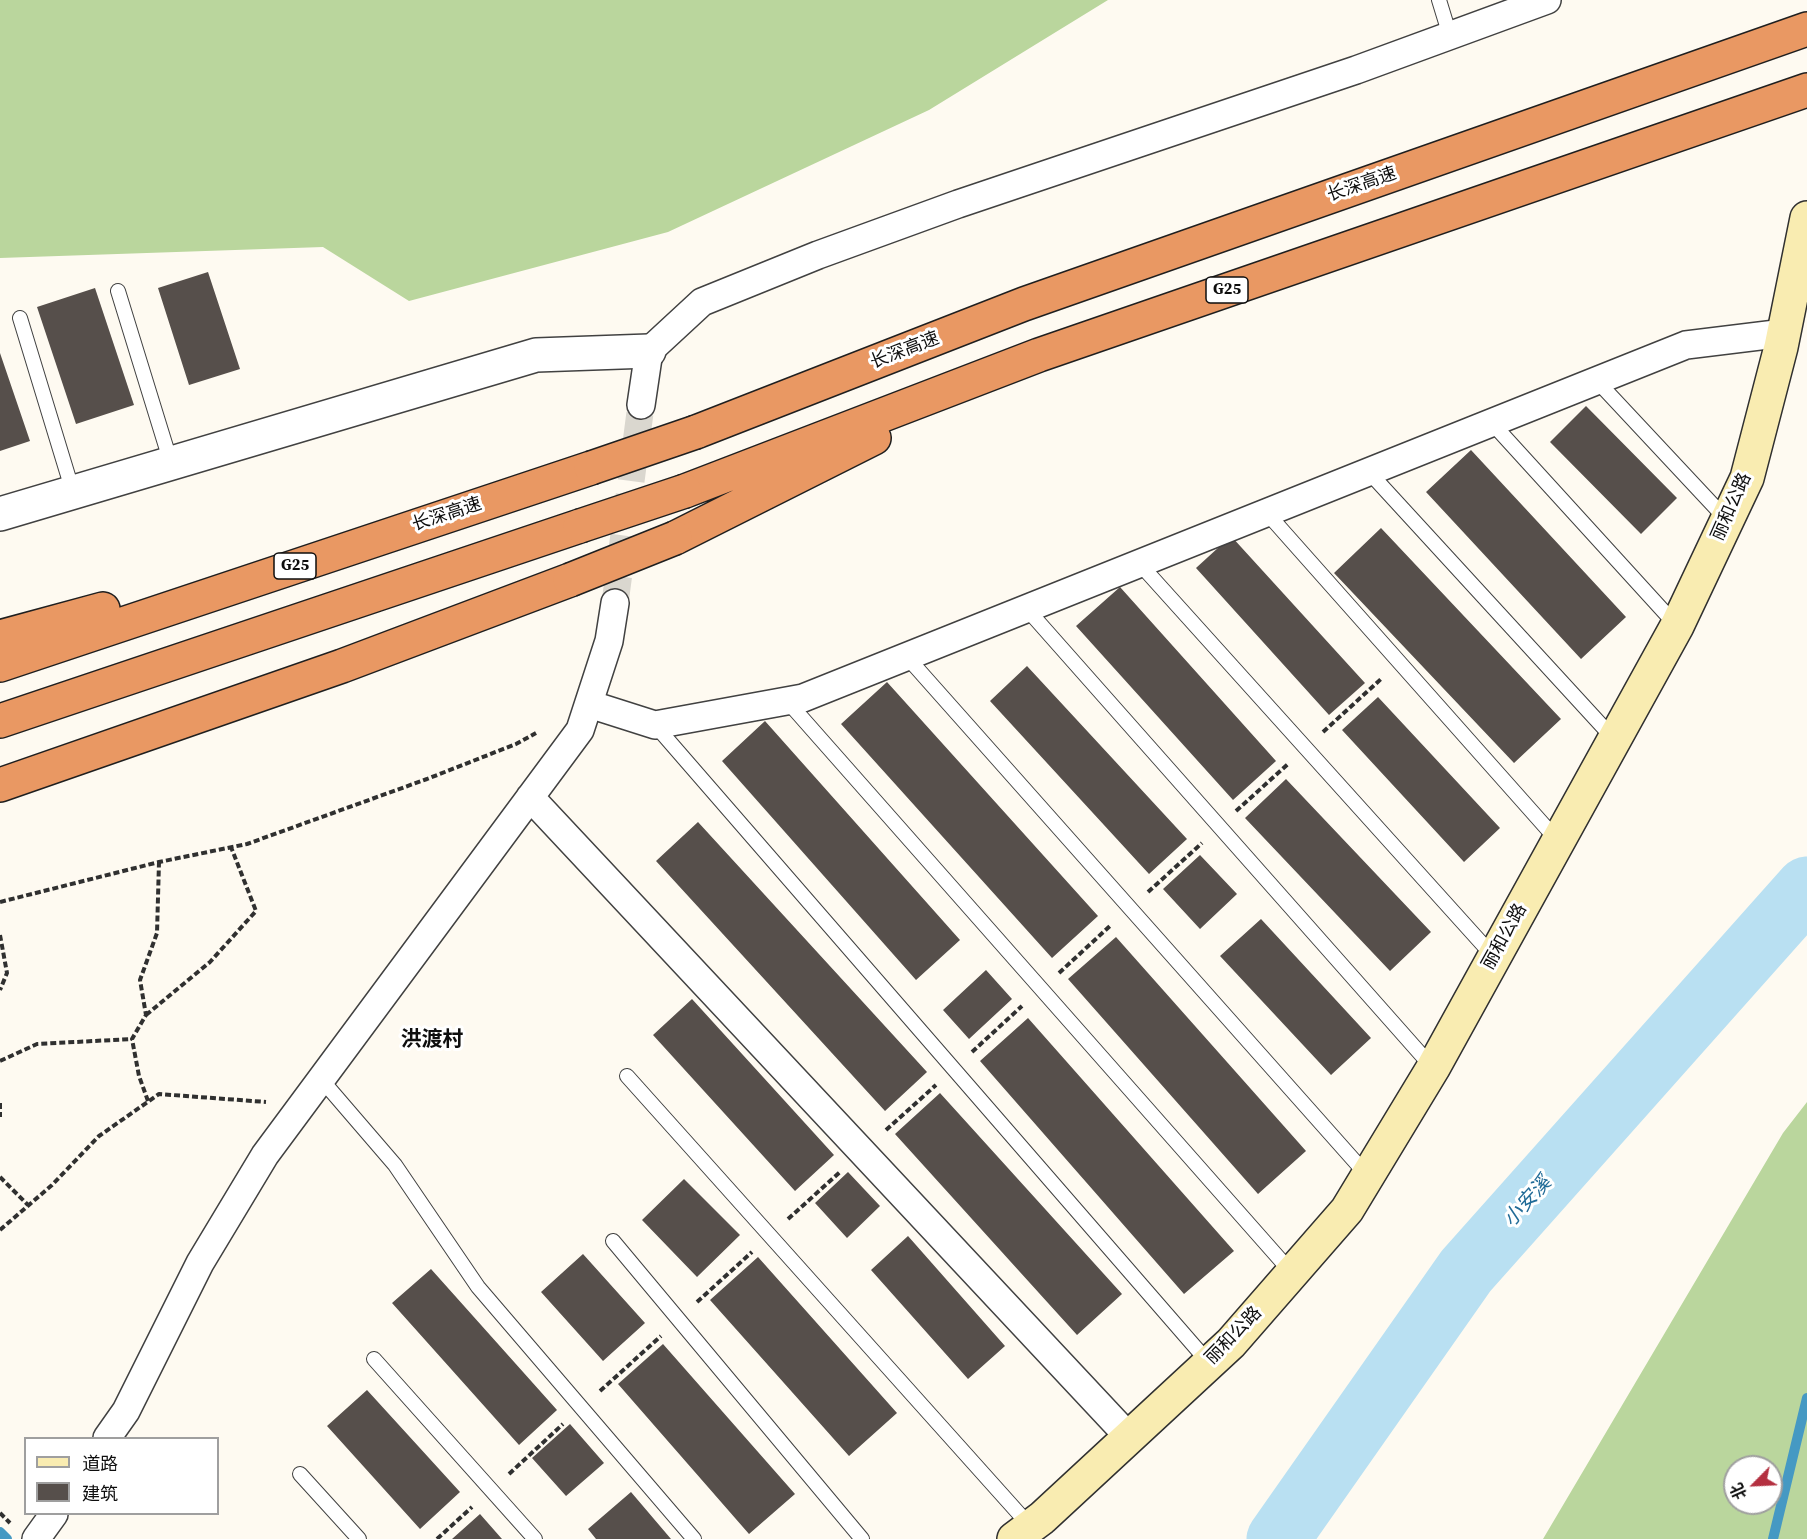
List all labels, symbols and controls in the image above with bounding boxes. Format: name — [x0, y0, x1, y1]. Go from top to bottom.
street label: 长深高速 — [1324, 163, 1400, 207]
road number: G25 — [1206, 277, 1248, 303]
street label: 长深高速 — [868, 328, 942, 374]
street label: 丽和公路 — [1707, 470, 1757, 544]
street label: 长深高速 — [409, 494, 485, 536]
road number: G25 — [274, 553, 316, 579]
street label: 丽和公路 — [1478, 900, 1532, 974]
district label: 洪渡村 — [401, 1028, 463, 1054]
water label: 小安溪 — [1499, 1172, 1557, 1232]
street label: 丽和公路 — [1201, 1303, 1267, 1369]
legend — [24, 1437, 219, 1515]
text: 道路 — [82, 1451, 118, 1476]
north arrow — [1723, 1455, 1783, 1515]
text: 北 — [1725, 1480, 1752, 1503]
text: 建筑 — [82, 1481, 118, 1506]

